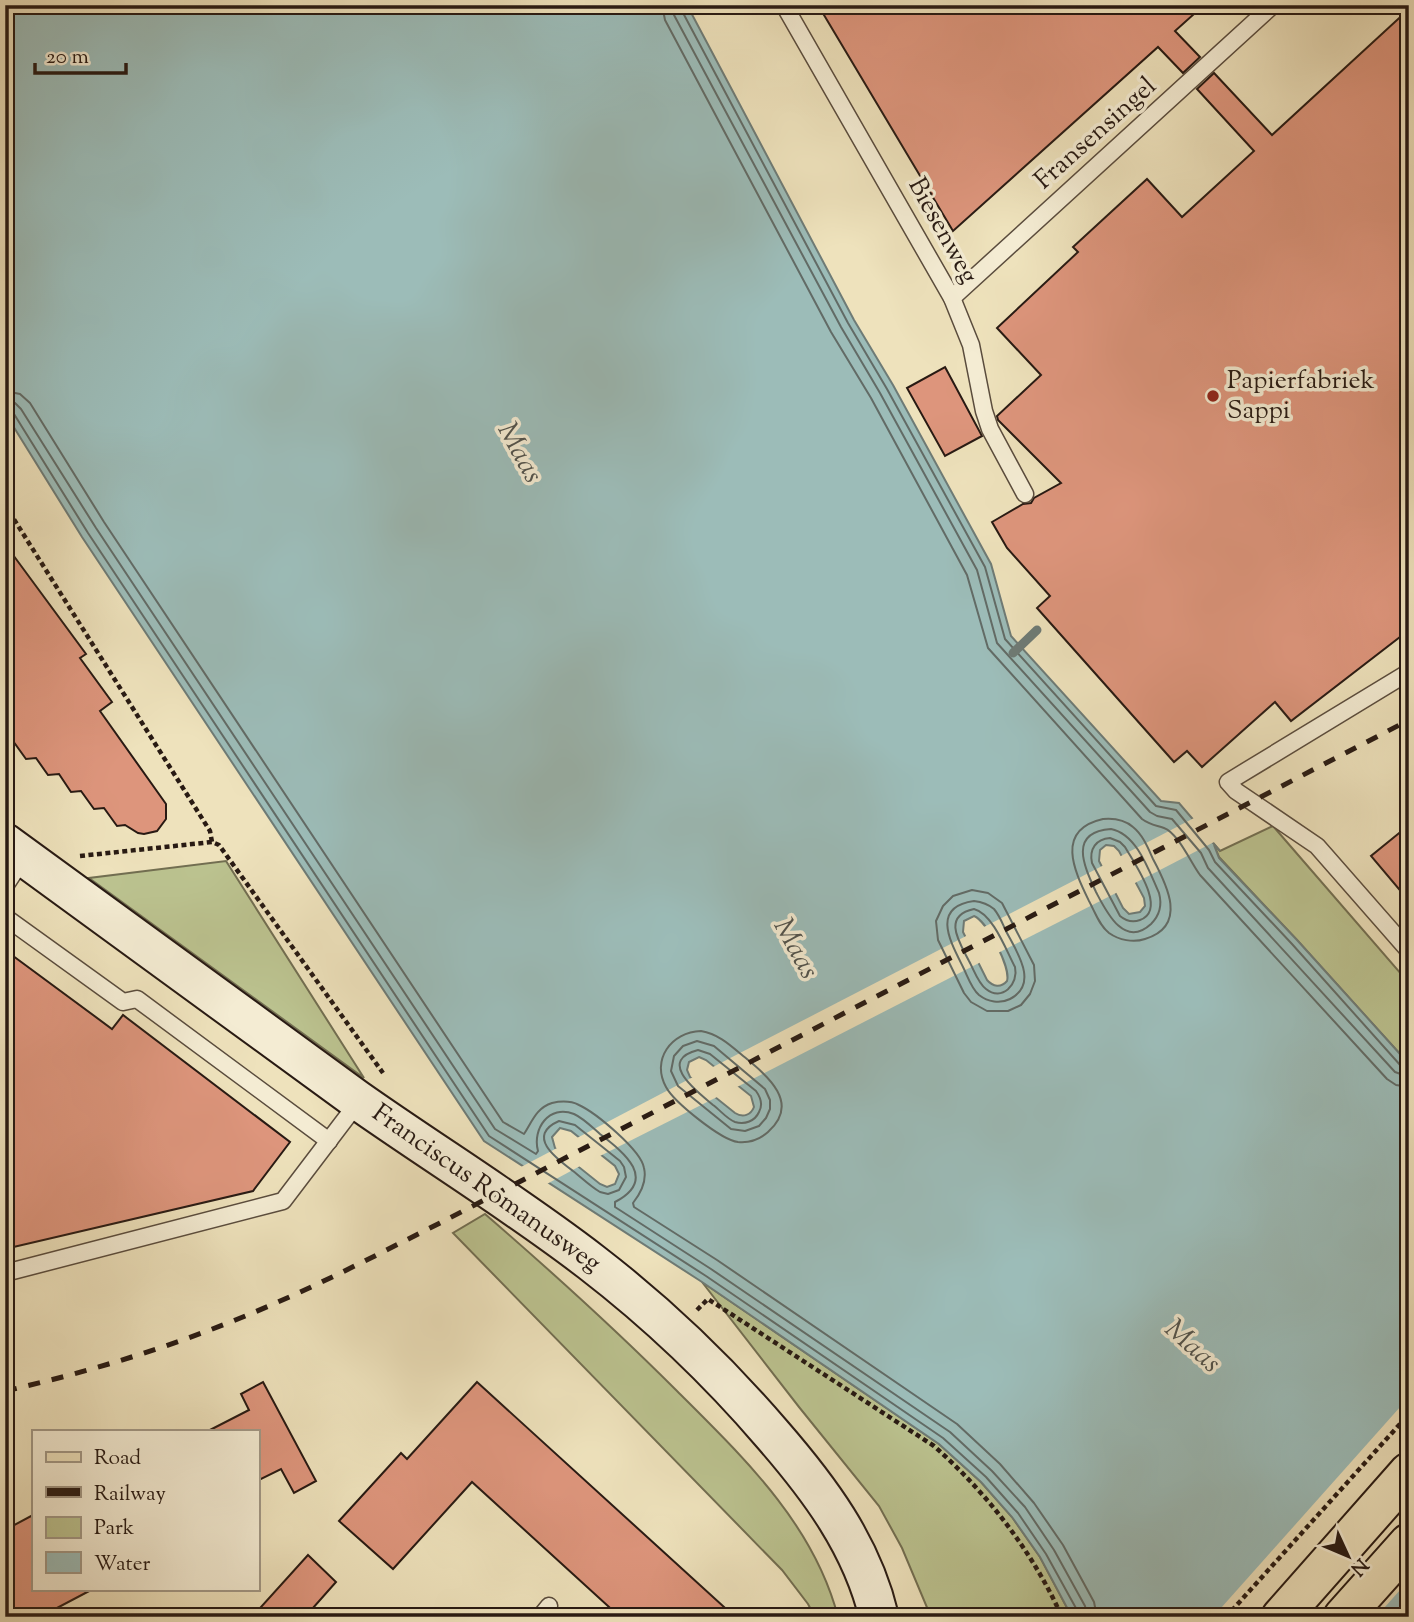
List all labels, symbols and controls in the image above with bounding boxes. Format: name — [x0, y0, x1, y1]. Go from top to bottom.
scale bar — [35, 32, 126, 76]
text: 20 m — [46, 43, 89, 73]
street label: Fransensingel — [1027, 69, 1165, 199]
street label: Biesenweg — [898, 171, 986, 291]
place label: Papierfabriek Sappi — [1227, 363, 1375, 430]
marker: Papierfabriek Sappi — [1205, 388, 1221, 404]
water label: Maas — [486, 415, 552, 491]
water label: Maas — [762, 911, 828, 987]
street label: Franciscus Romanusweg — [364, 1096, 608, 1282]
water label: Maas — [1155, 1311, 1229, 1383]
legend — [32, 1430, 259, 1590]
text: Road — [94, 1444, 141, 1474]
text: Railway — [94, 1480, 166, 1510]
text: Park — [94, 1514, 135, 1544]
north arrow — [1312, 1520, 1382, 1590]
text: Water — [94, 1550, 151, 1580]
text: N — [1343, 1551, 1373, 1581]

